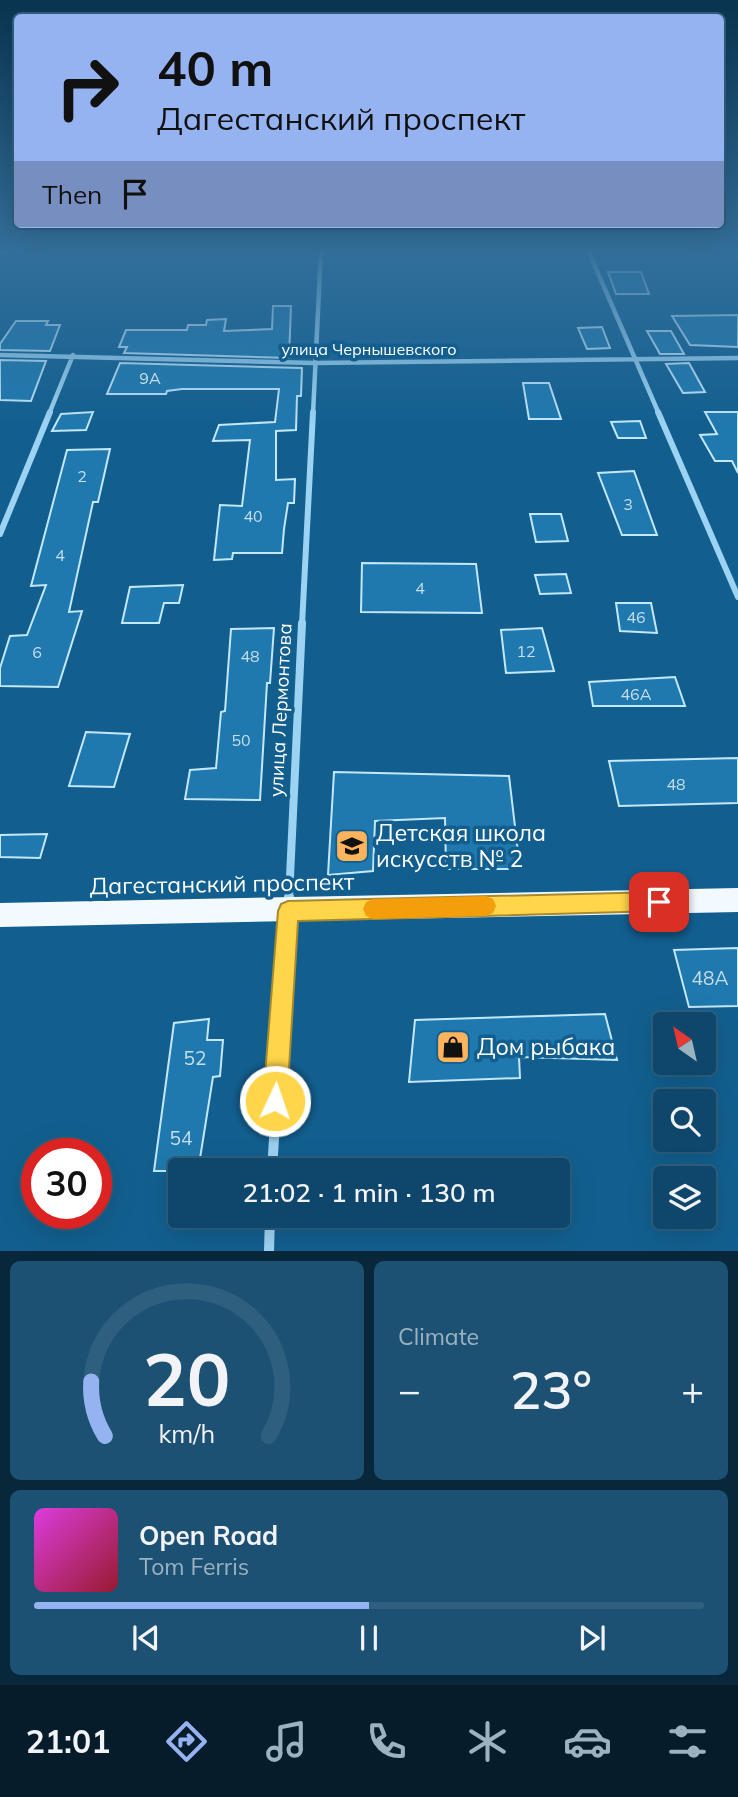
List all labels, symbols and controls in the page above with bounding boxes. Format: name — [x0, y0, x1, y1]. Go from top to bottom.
text: 40 m — [157, 37, 273, 98]
icon: right — [42, 42, 133, 133]
text: Дагестанский проспект — [157, 98, 525, 138]
icon: arrive — [116, 175, 154, 213]
text: Then — [42, 178, 102, 211]
street label: улица Чернышевского — [281, 339, 457, 359]
house number: 9А — [139, 368, 161, 388]
house number: 2 — [77, 466, 87, 486]
house number: 3 — [623, 494, 633, 514]
house number: 40 — [243, 506, 263, 526]
house number: 4 — [55, 545, 65, 565]
house number: 4 — [415, 578, 425, 598]
house number: 46 — [626, 607, 646, 627]
street label: улица Лермонтова — [263, 623, 297, 797]
house number: 12 — [516, 641, 536, 661]
house number: 6 — [32, 642, 42, 662]
house number: 48 — [240, 646, 260, 666]
house number: 46А — [621, 684, 652, 704]
house number: 50 — [231, 730, 251, 750]
house number: 48 — [666, 774, 686, 794]
place label: Детская школа искусств № 2 — [376, 818, 546, 873]
school or university icon: Детская школа искусств № 2 — [333, 827, 371, 865]
street label: Дагестанский проспект — [89, 867, 355, 900]
pin — [629, 872, 689, 932]
icon: arrive — [640, 883, 678, 921]
house number: 48А — [692, 966, 728, 990]
north arrow — [653, 1012, 716, 1074]
map controls — [653, 1012, 716, 1229]
shop icon: Дом рыбака — [434, 1028, 472, 1066]
place label: Дом рыбака — [477, 1032, 615, 1061]
house number: 52 — [184, 1046, 206, 1070]
position arrow — [238, 1064, 312, 1138]
button: search — [653, 1089, 716, 1152]
house number: 54 — [170, 1126, 192, 1150]
speed limit sign: 30 — [21, 1138, 112, 1229]
button: layers — [653, 1166, 716, 1229]
text: 21:02 · 1 min · 130 m — [242, 1176, 496, 1209]
text: Climate — [398, 1322, 479, 1351]
text: 20 — [143, 1334, 231, 1425]
text: 23° — [510, 1357, 592, 1422]
text: − — [398, 1366, 421, 1414]
text: + — [681, 1366, 704, 1414]
text: km/h — [159, 1418, 215, 1449]
text: Open Road — [139, 1519, 278, 1552]
text: Tom Ferris — [139, 1552, 249, 1581]
icon: previous — [127, 1619, 165, 1657]
icon: pause — [350, 1619, 388, 1657]
icon: next — [573, 1619, 611, 1657]
icon: directions — [162, 1717, 211, 1766]
icon: music — [262, 1717, 311, 1766]
icon: phone — [362, 1717, 411, 1766]
icon: climate — [463, 1717, 512, 1766]
icon: car — [563, 1717, 612, 1766]
icon: filters — [663, 1717, 712, 1766]
text: 21:01 — [26, 1721, 110, 1761]

